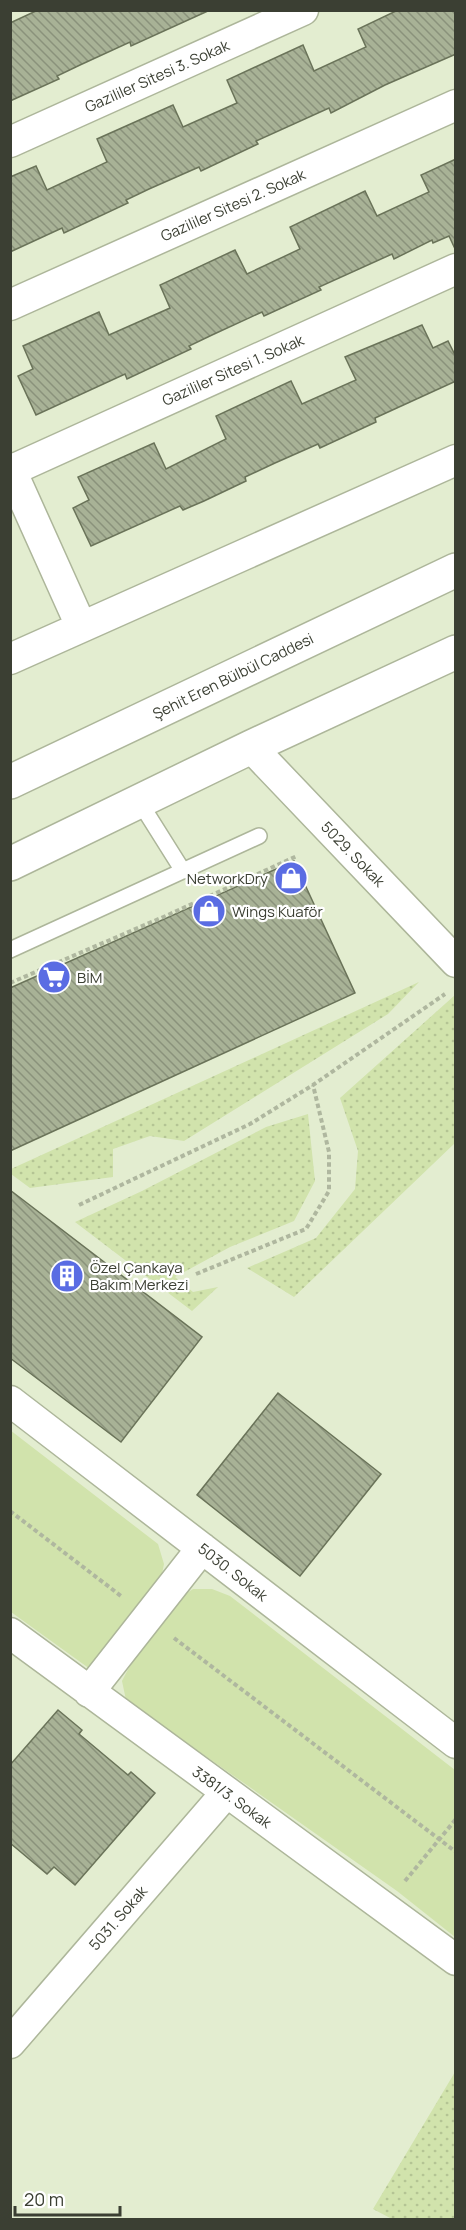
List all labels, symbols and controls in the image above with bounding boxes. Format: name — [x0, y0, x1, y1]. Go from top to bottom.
street label: Gazililer Sitesi 3. Sokak — [81, 34, 233, 117]
street label: Gazililer Sitesi 2. Sokak — [157, 163, 309, 246]
street label: Gazililer Sitesi 1. Sokak — [159, 329, 308, 411]
street label: Şehit Eren Bülbül Caddesi — [149, 628, 317, 724]
street label: 5029. Sokak — [316, 817, 390, 892]
shop icon: NetworkDry — [273, 860, 309, 896]
place label: NetworkDry — [187, 868, 268, 889]
shop icon: Wings Kuaför — [191, 893, 227, 929]
place label: Wings Kuaför — [232, 901, 323, 922]
supermarket icon: BİM — [36, 959, 72, 995]
place label: BİM — [77, 967, 102, 988]
place label: Özel Çankaya Bakım Merkezi — [90, 1257, 188, 1295]
building icon: Özel Çankaya Bakım Merkezi — [49, 1258, 85, 1294]
street label: 5030. Sokak — [194, 1538, 273, 1606]
street label: 3381/3. Sokak — [188, 1761, 276, 1833]
street label: 5031. Sokak — [84, 1881, 152, 1955]
scale bar — [15, 2179, 120, 2217]
text: 20 m — [24, 2187, 64, 2211]

